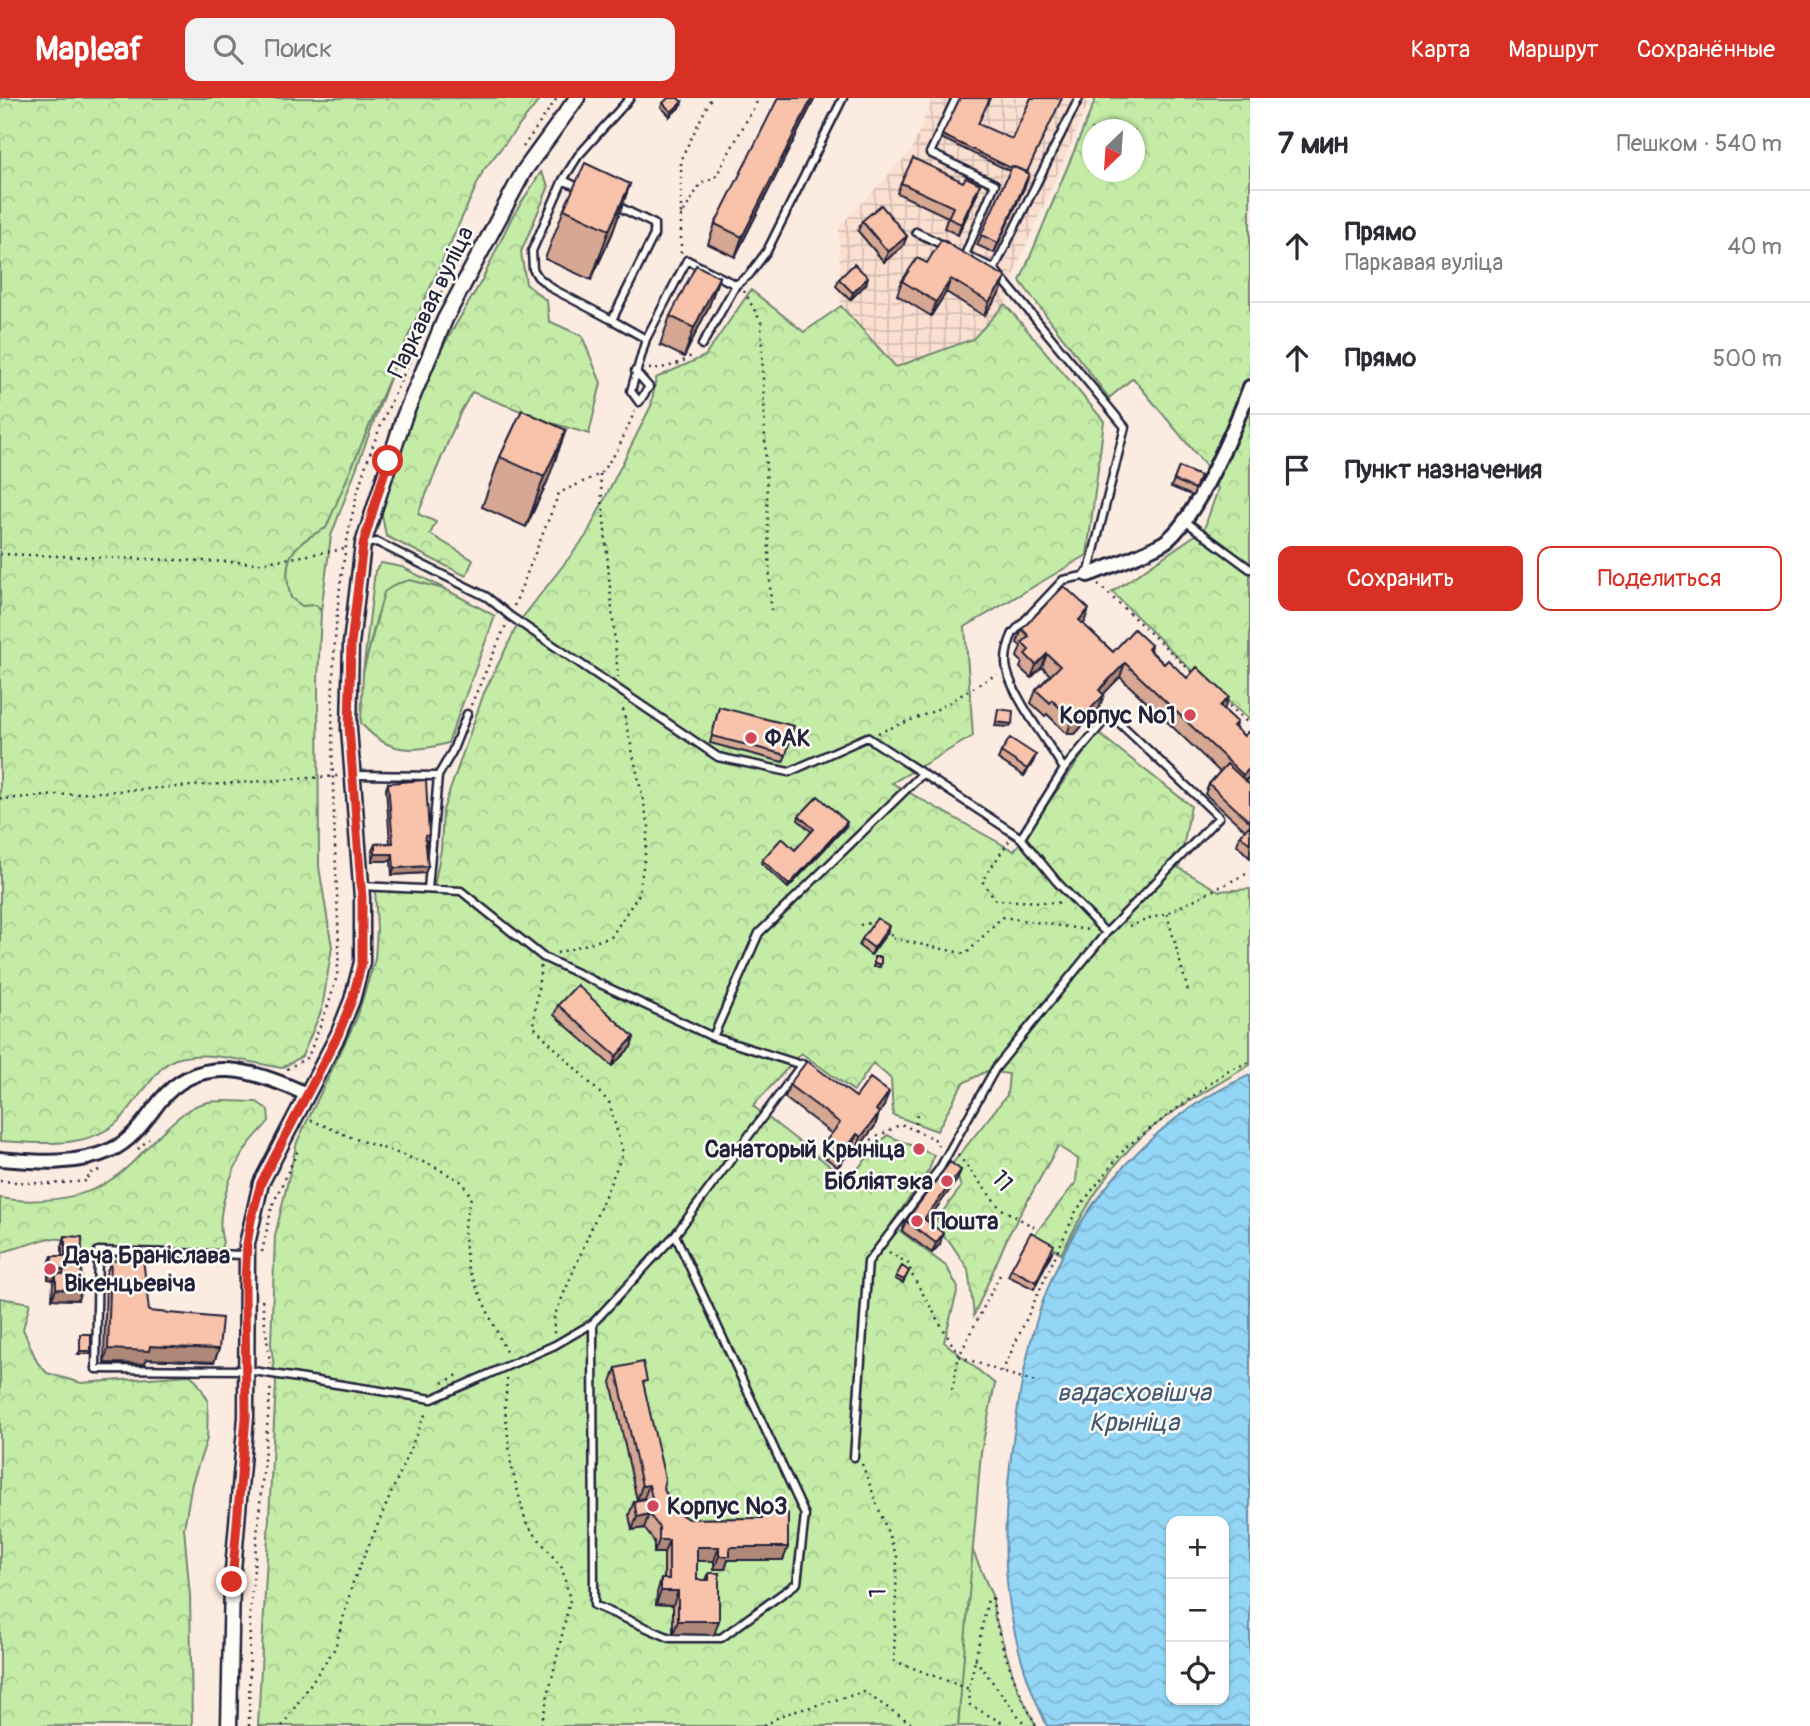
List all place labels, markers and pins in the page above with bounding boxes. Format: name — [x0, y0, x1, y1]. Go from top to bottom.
place label: Корпус №1 — [1060, 701, 1176, 730]
marker: Корпус №1 — [1182, 707, 1198, 723]
place label: ФАК — [764, 724, 810, 753]
marker: ФАК — [743, 730, 759, 746]
place label: Санаторый Крыніца — [704, 1135, 905, 1164]
marker: Санаторый Крыніца — [911, 1141, 927, 1157]
place label: Бібліятэка — [824, 1167, 933, 1196]
marker: Бібліятэка — [939, 1173, 955, 1189]
place label: Пошта — [931, 1207, 998, 1236]
marker: Пошта — [909, 1213, 925, 1229]
place label: Дача Браніслава Вікенцьевіча — [62, 1241, 230, 1298]
marker: Дача Браніслава Вікенцьевіча — [42, 1261, 58, 1277]
place label: Корпус №3 — [667, 1492, 787, 1521]
marker: Корпус №3 — [645, 1498, 661, 1514]

